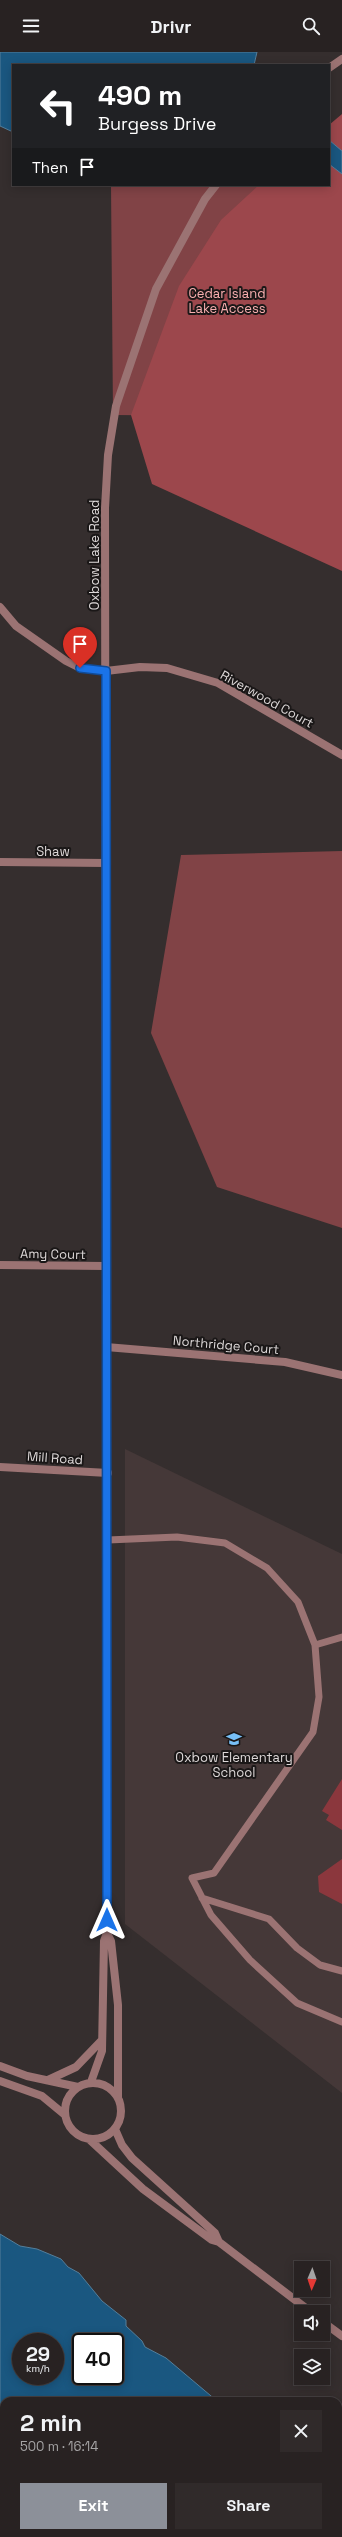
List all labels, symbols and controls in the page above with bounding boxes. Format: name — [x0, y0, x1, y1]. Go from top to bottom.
icon: menu — [20, 15, 42, 37]
text: Drivr — [151, 15, 191, 38]
icon: search — [300, 15, 322, 37]
text: 490 m — [98, 77, 182, 113]
icon: left — [32, 80, 84, 132]
text: Burgess Drive — [98, 112, 216, 135]
icon: arrive — [76, 156, 98, 178]
text: Then — [32, 158, 68, 177]
park label: Cedar Island Lake Access — [188, 285, 266, 317]
street label: Oxbow Lake Road — [86, 500, 103, 610]
pin — [63, 627, 97, 668]
icon: arrive — [69, 633, 91, 655]
street label: Riverwood Court — [217, 666, 317, 732]
street label: Shaw — [36, 843, 70, 860]
street label: Amy Court — [20, 1245, 86, 1263]
street label: Northridge Court — [172, 1332, 280, 1358]
street label: Mill Road — [26, 1448, 84, 1468]
school or university icon: Oxbow Elementary School — [225, 1730, 243, 1748]
place label: Oxbow Elementary School — [175, 1749, 293, 1781]
position arrow — [86, 1899, 128, 1941]
north arrow — [294, 2261, 330, 2297]
map controls — [294, 2261, 330, 2385]
button: sound — [294, 2305, 330, 2341]
speed limit sign: 40 — [72, 2333, 124, 2385]
text: 29 — [26, 2341, 50, 2367]
button: layers — [294, 2349, 330, 2385]
text: km/h — [26, 2362, 50, 2375]
text: 2 min — [20, 2407, 82, 2438]
button: close — [280, 2410, 322, 2452]
text: 500 m · 16:14 — [20, 2438, 98, 2455]
button: Exit — [20, 2483, 167, 2529]
button: Share — [175, 2483, 322, 2529]

